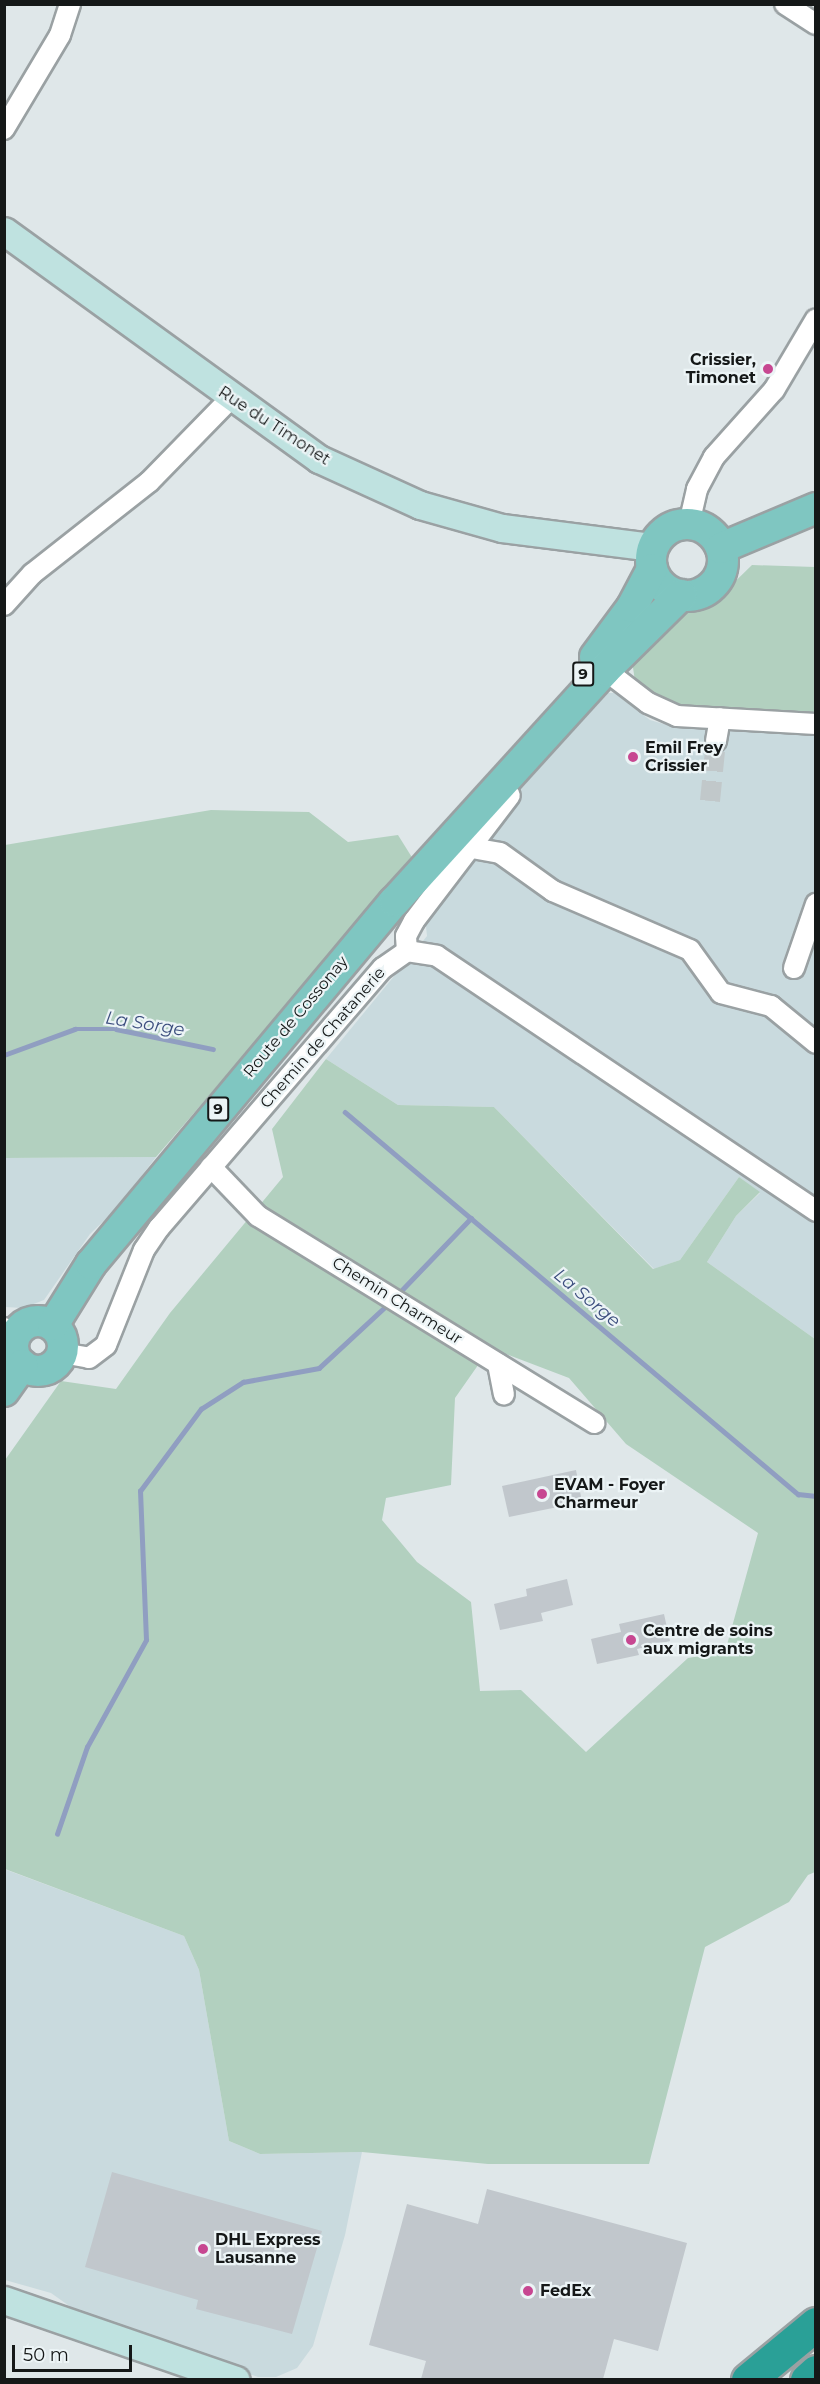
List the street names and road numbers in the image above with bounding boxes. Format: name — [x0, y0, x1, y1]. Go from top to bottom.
street label: Rue du Timonet — [214, 383, 334, 469]
road number: 9 — [571, 662, 595, 686]
street label: Route de Cossonay — [240, 952, 352, 1082]
street label: Chemin de Chatanerie — [256, 963, 390, 1113]
road number: 9 — [206, 1097, 230, 1121]
street label: Chemin Charmeur — [328, 1253, 466, 1349]

